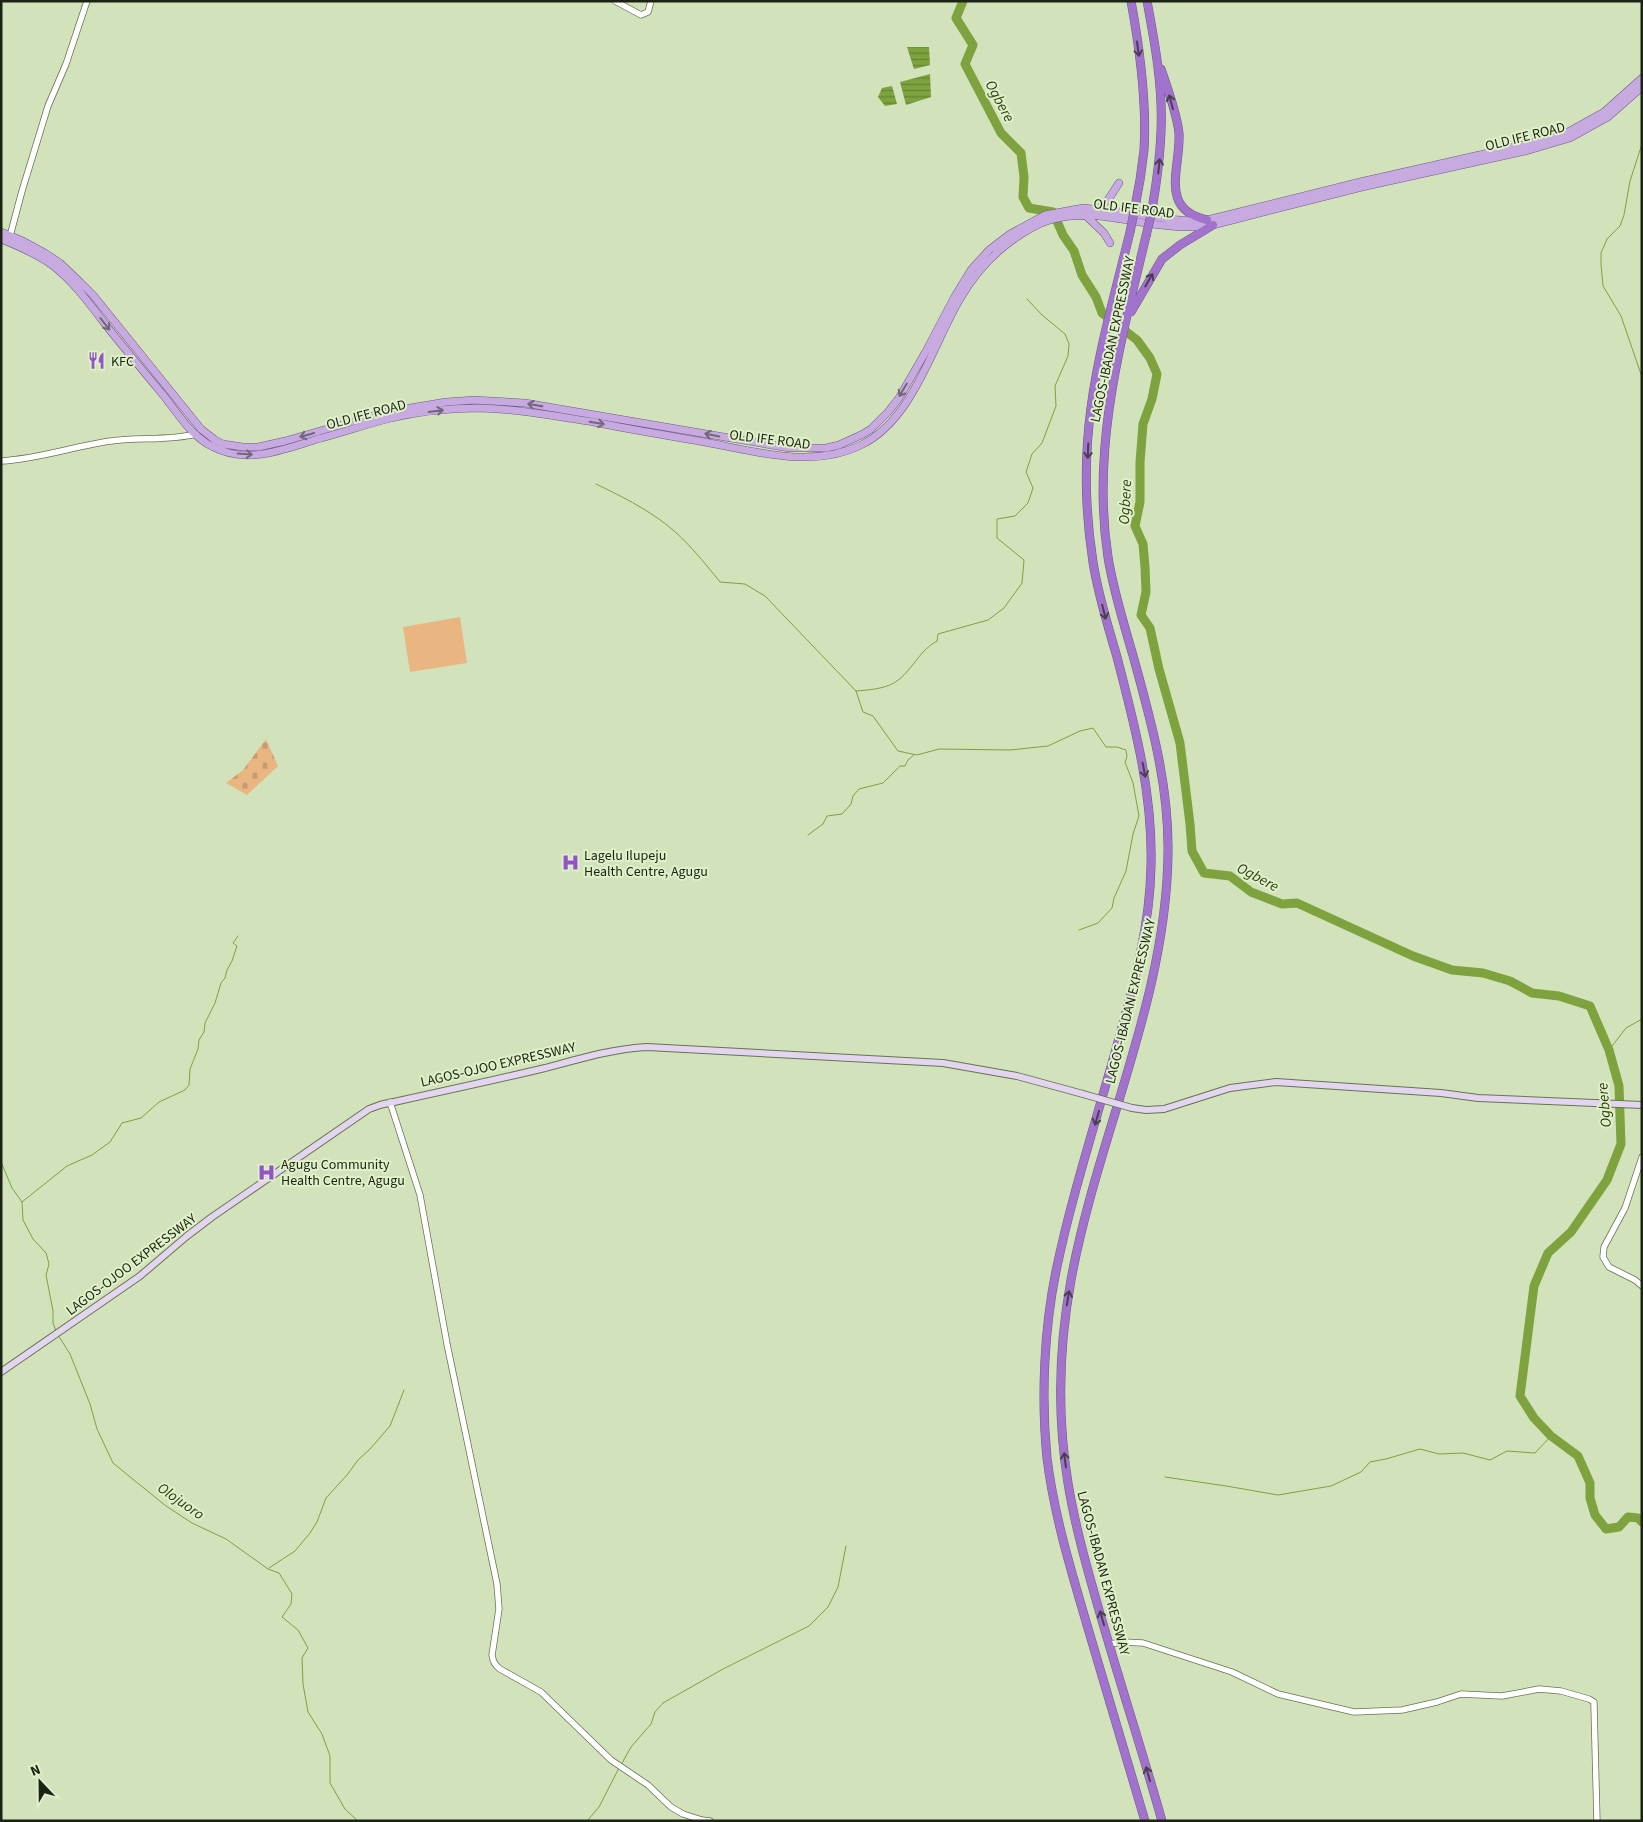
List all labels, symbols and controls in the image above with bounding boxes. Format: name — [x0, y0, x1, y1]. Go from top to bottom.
one-way arrow — [1133, 41, 1143, 57]
water label: Ogbere — [980, 76, 1019, 126]
one-way arrow — [1166, 95, 1175, 111]
street label: OLD IFE ROAD — [1483, 117, 1567, 157]
one-way arrow — [1154, 159, 1163, 175]
street label: OLD IFE ROAD — [1092, 194, 1176, 224]
street label: LAGOS-IBADAN EXPRESSWAY — [1086, 254, 1140, 424]
one-way arrow — [1144, 272, 1154, 287]
one-way arrow — [99, 317, 110, 330]
restaurant icon: KFC — [87, 351, 107, 371]
place label: KFC — [111, 352, 134, 372]
one-way arrow — [898, 383, 908, 397]
street label: OLD IFE ROAD — [324, 395, 408, 435]
one-way arrow — [527, 399, 543, 409]
one-way arrow — [428, 406, 444, 416]
one-way arrow — [589, 419, 605, 429]
street label: OLD IFE ROAD — [728, 425, 812, 455]
one-way arrow — [299, 430, 315, 440]
one-way arrow — [704, 430, 720, 439]
one-way arrow — [1083, 443, 1092, 459]
one-way arrow — [236, 450, 252, 459]
water label: Ogbere — [1114, 479, 1137, 525]
one-way arrow — [1100, 604, 1109, 620]
one-way arrow — [1140, 761, 1149, 777]
place label: Lagelu Ilupeju Health Centre, Agugu — [584, 846, 708, 882]
hospital icon: Lagelu Ilupeju Health Centre, Agugu — [560, 853, 580, 873]
water label: Ogbere — [1233, 858, 1283, 897]
street label: LAGOS-IBADAN EXPRESSWAY — [1101, 916, 1161, 1086]
street label: LAGOS-OJOO EXPRESSWAY — [419, 1037, 578, 1093]
water label: Ogbere — [1592, 1082, 1617, 1128]
one-way arrow — [1091, 1109, 1101, 1125]
place label: Agugu Community Health Centre, Agugu — [281, 1155, 405, 1191]
hospital icon: Agugu Community Health Centre, Agugu — [257, 1162, 277, 1182]
street label: LAGOS-OJOO EXPRESSWAY — [62, 1209, 201, 1321]
one-way arrow — [1064, 1291, 1074, 1307]
one-way arrow — [1060, 1452, 1070, 1468]
water label: Olojuoro — [153, 1478, 209, 1525]
street label: LAGOS-IBADAN EXPRESSWAY — [1071, 1489, 1135, 1658]
one-way arrow — [1096, 1611, 1106, 1627]
north arrow — [15, 1757, 65, 1807]
text: N — [27, 1760, 44, 1782]
one-way arrow — [1143, 1766, 1153, 1782]

